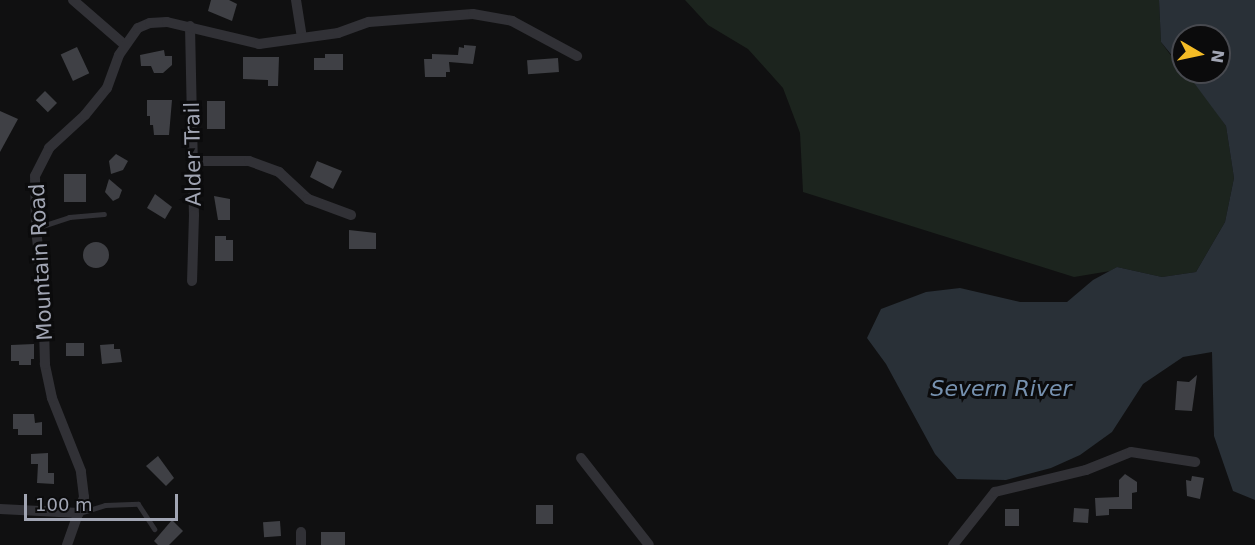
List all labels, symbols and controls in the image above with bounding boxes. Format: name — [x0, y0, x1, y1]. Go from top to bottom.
north arrow — [1171, 24, 1231, 84]
text: N — [1207, 48, 1228, 65]
street label: Alder Trail — [179, 101, 207, 207]
street label: Mountain Road — [24, 183, 58, 341]
water label: Severn River — [930, 376, 1072, 402]
scale bar — [27, 482, 182, 520]
text: 100 m — [35, 494, 93, 515]

